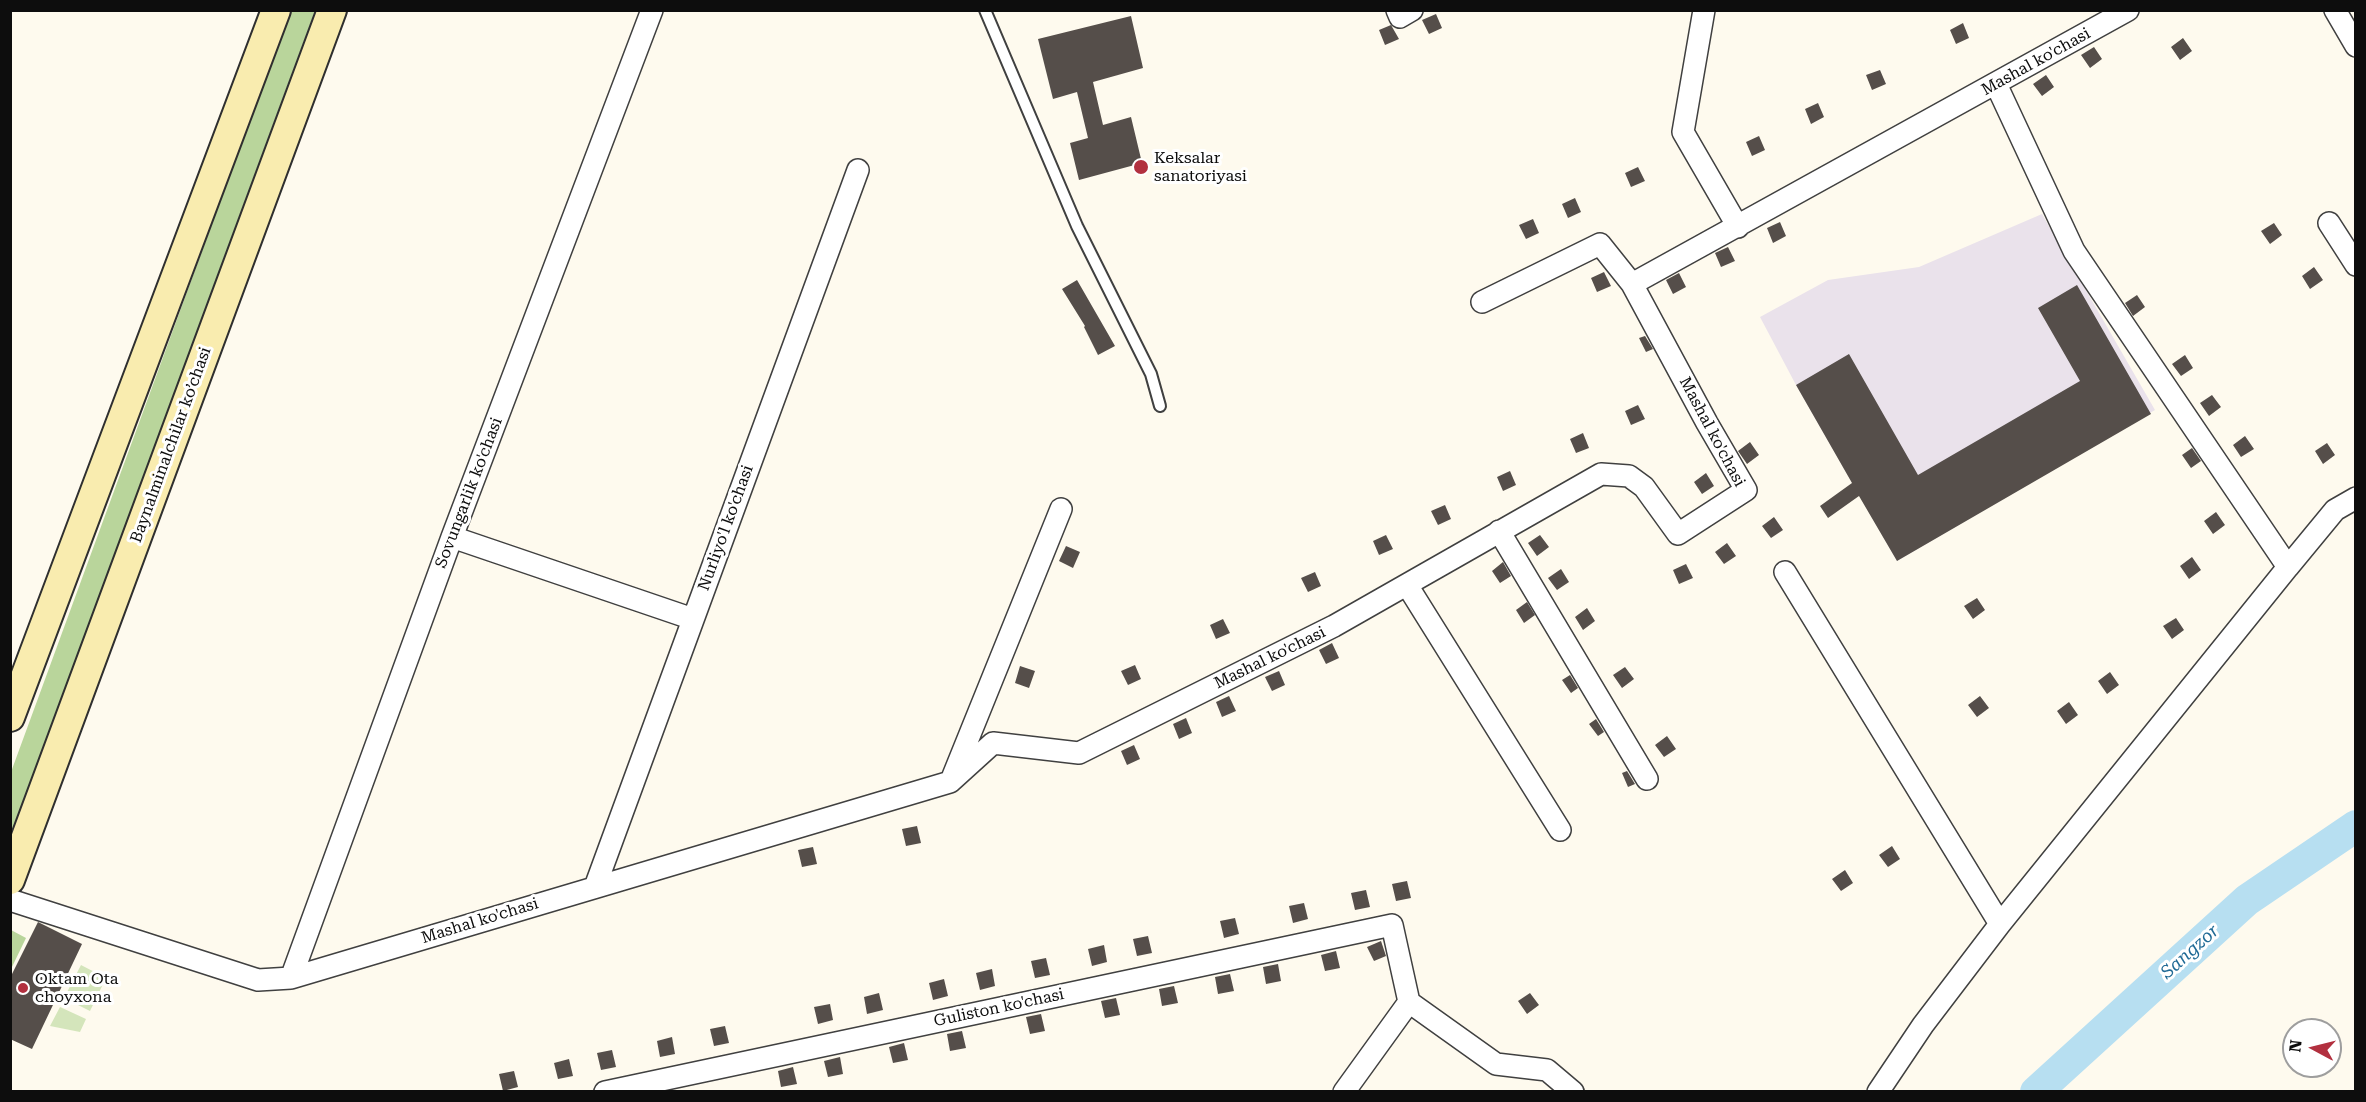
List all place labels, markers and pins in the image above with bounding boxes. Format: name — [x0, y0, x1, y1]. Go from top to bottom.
place label: Keksalar sanatoriyasi — [1154, 148, 1247, 186]
marker: Keksalar sanatoriyasi — [1132, 158, 1150, 176]
place label: Oktam Ota choyxona — [35, 969, 118, 1007]
marker: Oktam Ota choyxona — [16, 981, 30, 995]

